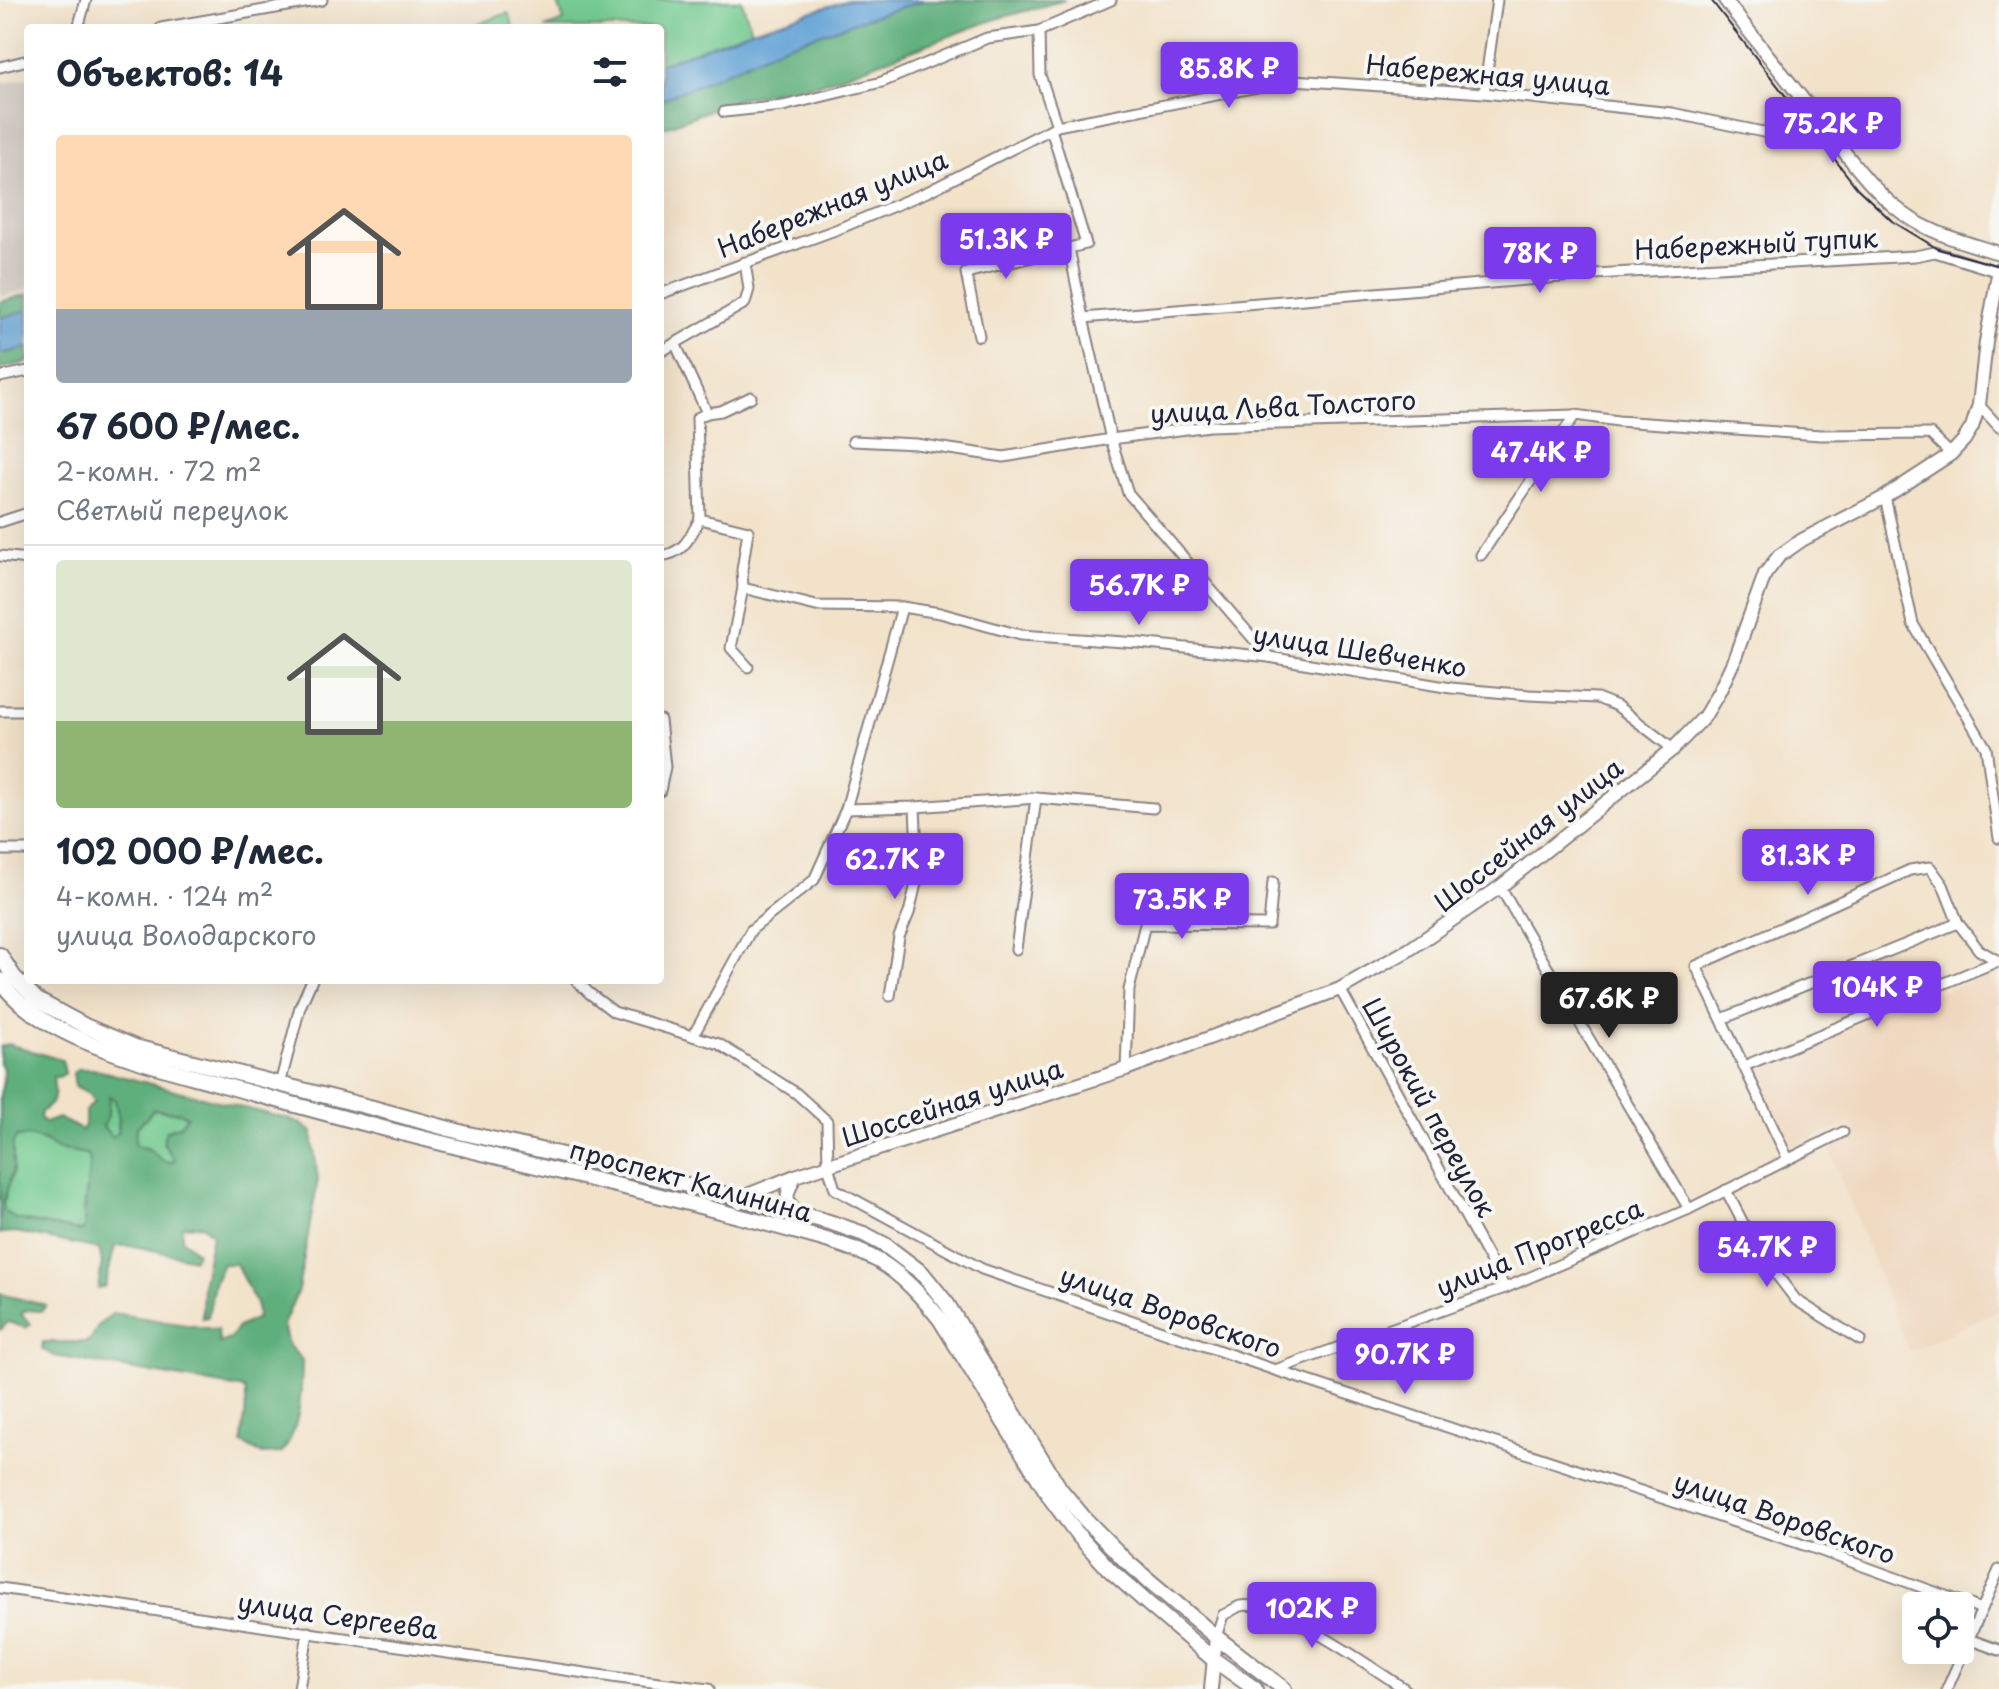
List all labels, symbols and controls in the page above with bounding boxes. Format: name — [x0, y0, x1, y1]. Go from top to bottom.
pin: 85.8K ₽ — [1155, 42, 1303, 110]
street label: Набережная улица — [1364, 44, 1612, 104]
text: Объектов: 14 — [56, 46, 283, 98]
text: 85.8K ₽ — [1179, 48, 1279, 87]
icon: filters — [588, 50, 632, 94]
pin: 75.2K ₽ — [1759, 97, 1907, 165]
text: 75.2K ₽ — [1783, 103, 1883, 142]
street label: Набережная улица — [711, 139, 954, 267]
icon: home — [272, 187, 416, 331]
pin: 51.3K ₽ — [932, 213, 1080, 281]
street label: Набережный тупик — [1633, 217, 1879, 269]
text: 51.3K ₽ — [959, 219, 1053, 258]
pin: 78K ₽ — [1484, 227, 1596, 295]
text: 78K ₽ — [1502, 233, 1578, 272]
street label: улица Льва Толстого — [1149, 380, 1417, 432]
text: 67 600 ₽/мес. — [56, 399, 300, 451]
pin: 47.4K ₽ — [1467, 426, 1615, 494]
text: 47.4K ₽ — [1491, 432, 1591, 471]
text: 2-комн. · 72 m² — [56, 451, 262, 490]
text: Светлый переулок — [56, 490, 288, 529]
pin: 56.7K ₽ — [1065, 559, 1213, 627]
text: 56.7K ₽ — [1088, 565, 1190, 604]
icon: home — [272, 612, 416, 756]
street label: улица Шевченко — [1250, 614, 1470, 686]
street label: Шоссейная улица — [1425, 747, 1631, 920]
text: 102 000 ₽/мес. — [56, 824, 324, 876]
pin: 81.3K ₽ — [1734, 829, 1882, 897]
pin: 62.7K ₽ — [821, 833, 969, 901]
text: 81.3K ₽ — [1760, 835, 1856, 874]
text: 62.7K ₽ — [845, 839, 945, 878]
pin: 73.5K ₽ — [1108, 873, 1256, 941]
text: 4-комн. · 124 m² — [56, 876, 274, 915]
text: 73.5K ₽ — [1133, 879, 1231, 918]
text: улица Володарского — [56, 915, 316, 954]
pin: 104K ₽ — [1812, 961, 1942, 1029]
text: 104K ₽ — [1831, 967, 1923, 1006]
pin: 67.6K ₽ — [1535, 972, 1683, 1040]
text: 67.6K ₽ — [1559, 978, 1659, 1017]
street label: Широкий переулок — [1353, 990, 1507, 1224]
street label: Шоссейная улица — [836, 1048, 1068, 1156]
street label: проспект Калинина — [566, 1129, 817, 1231]
street label: улица Прогресса — [1430, 1187, 1649, 1306]
pin: 54.7K ₽ — [1693, 1221, 1841, 1289]
text: 54.7K ₽ — [1717, 1227, 1817, 1266]
street label: улица Воровского — [1055, 1255, 1287, 1367]
pin: 90.7K ₽ — [1331, 1328, 1479, 1396]
text: 90.7K ₽ — [1354, 1334, 1456, 1373]
street label: улица Воровского — [1669, 1461, 1901, 1573]
street label: улица Сергеева — [235, 1582, 441, 1648]
pin: 102K ₽ — [1247, 1582, 1377, 1650]
text: 102K ₽ — [1265, 1588, 1359, 1627]
map controls — [1902, 1592, 1974, 1664]
button: locate — [1902, 1592, 1974, 1664]

